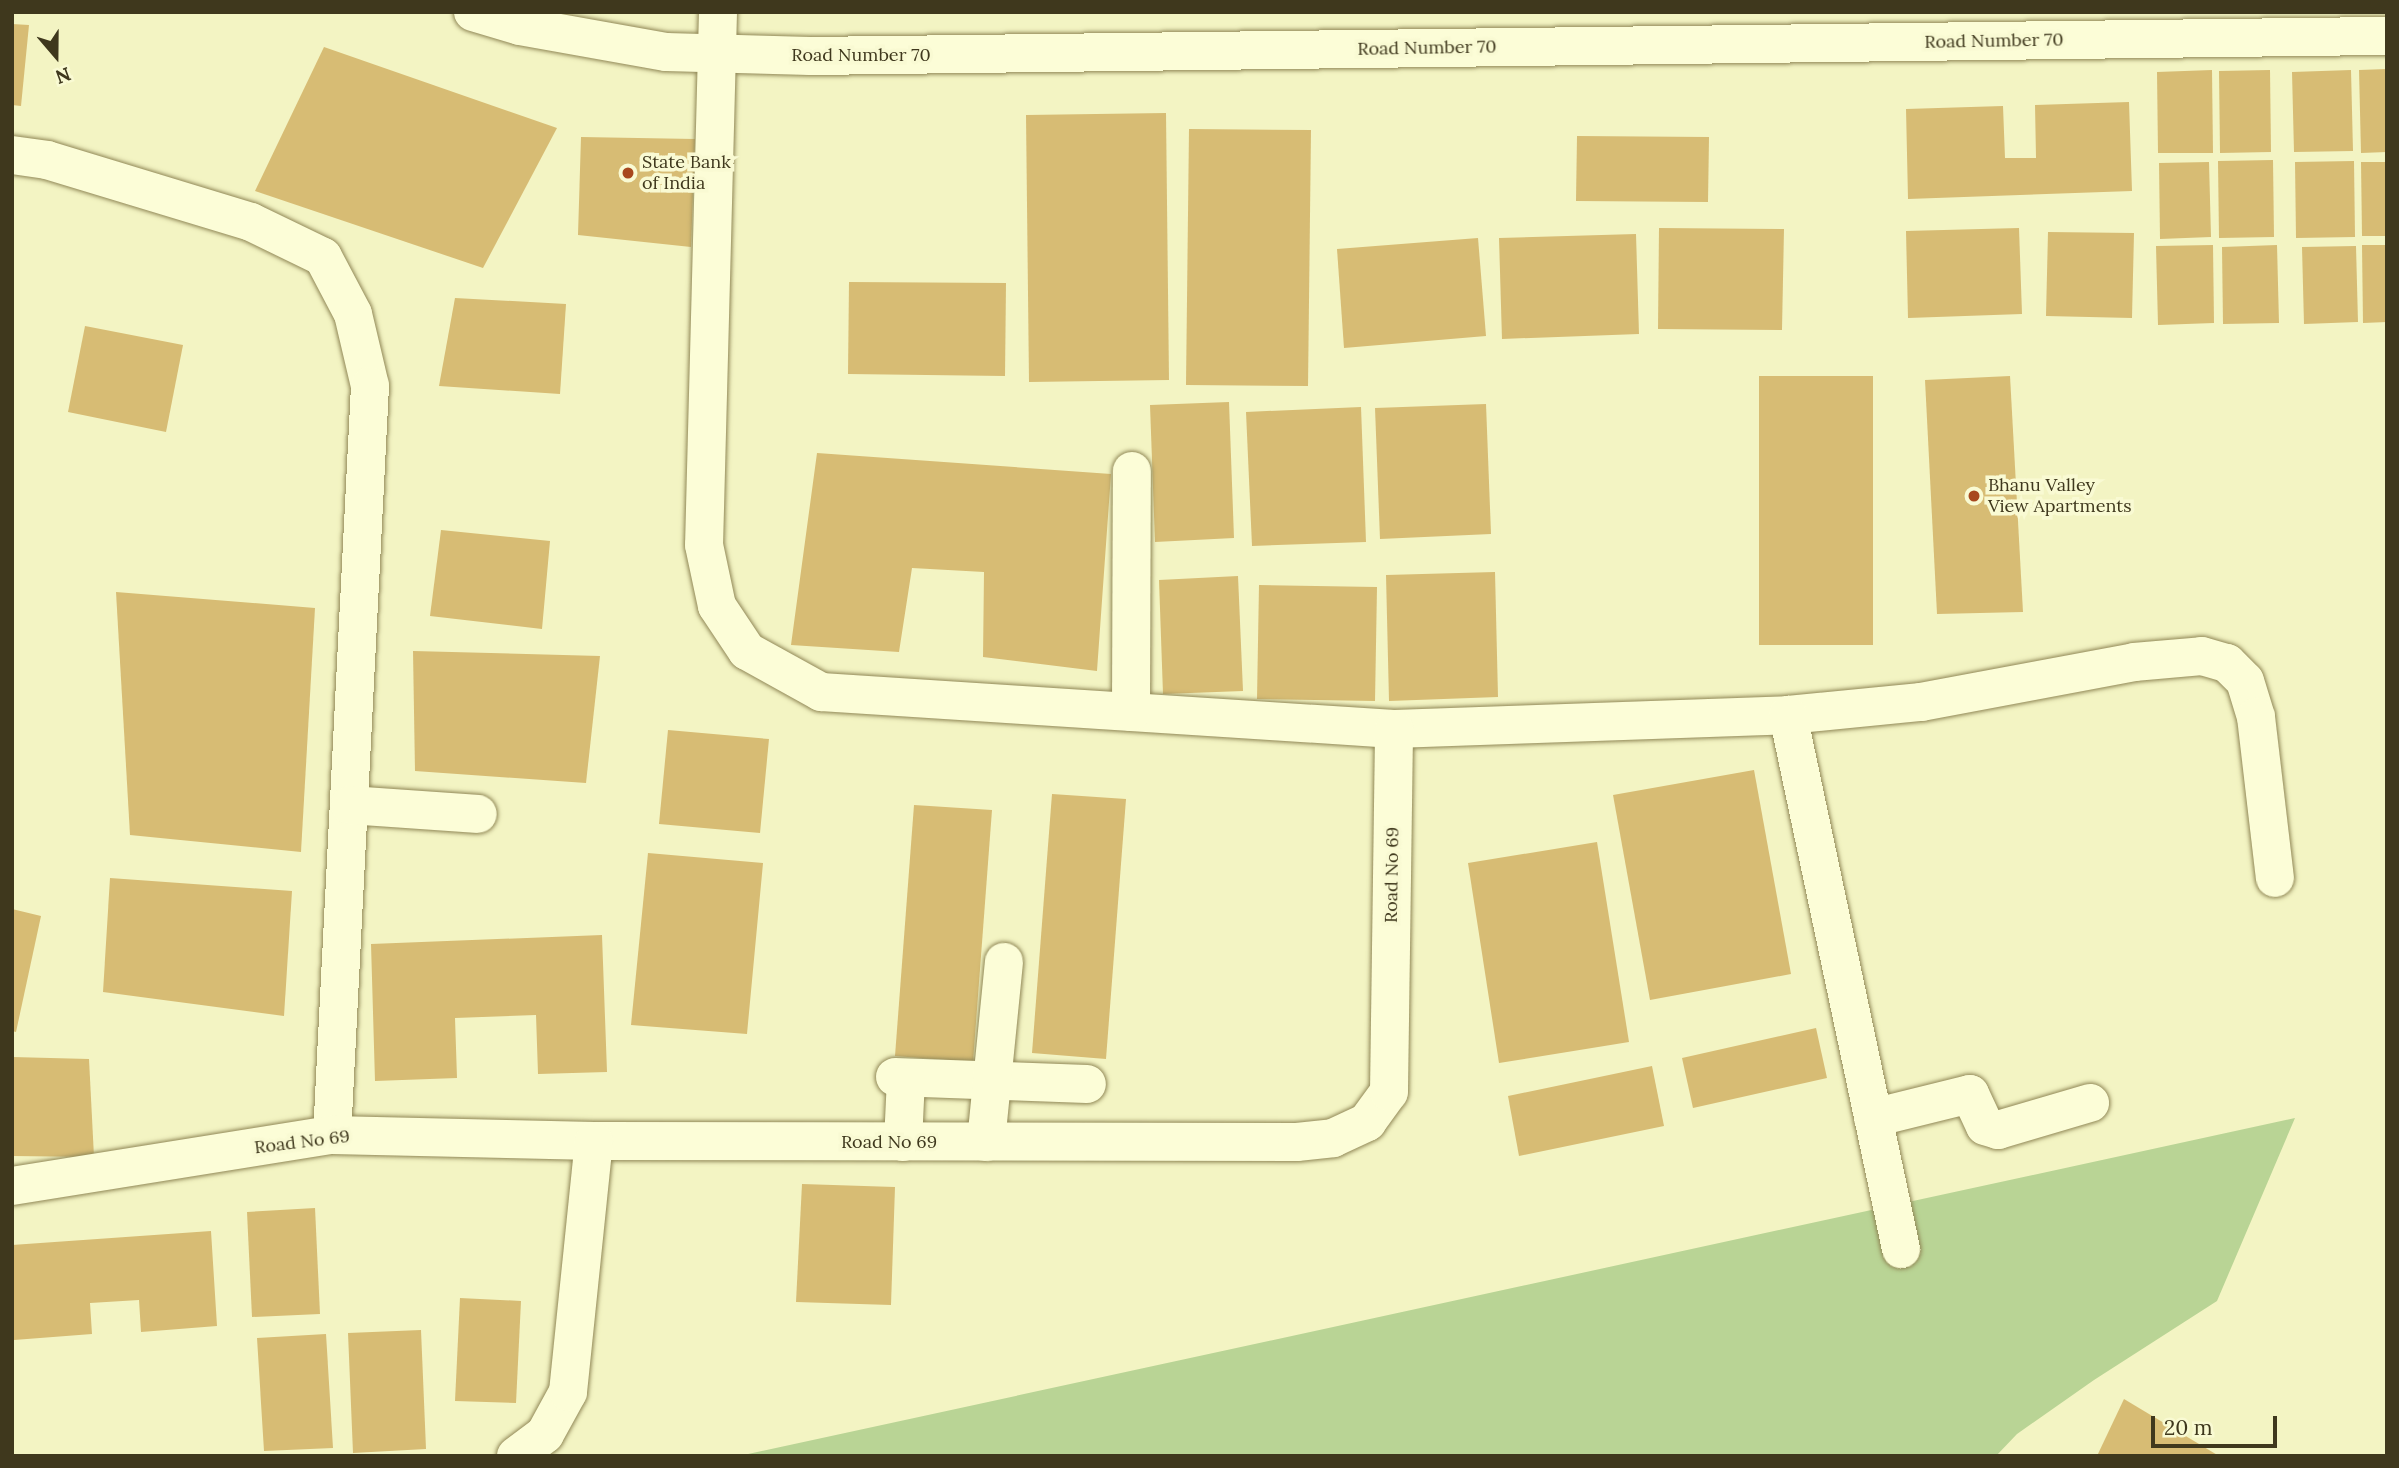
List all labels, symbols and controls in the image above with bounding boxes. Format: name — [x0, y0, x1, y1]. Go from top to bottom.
north arrow — [21, 21, 91, 91]
street label: Road Number 70 — [1924, 29, 2064, 53]
street label: Road Number 70 — [1357, 36, 1497, 60]
street label: Road Number 70 — [791, 44, 931, 66]
text: N — [52, 62, 74, 90]
place label: State Bank of India — [642, 152, 731, 194]
marker: State Bank of India — [620, 165, 636, 181]
place label: Bhanu Valley View Apartments — [1988, 475, 2131, 518]
marker: Bhanu Valley View Apartments — [1966, 488, 1982, 504]
street label: Road No 69 — [1380, 827, 1404, 923]
street label: Road No 69 — [253, 1125, 351, 1159]
street label: Road No 69 — [841, 1131, 937, 1153]
scale bar — [2154, 1402, 2280, 1446]
text: 20 m — [2164, 1414, 2213, 1441]

